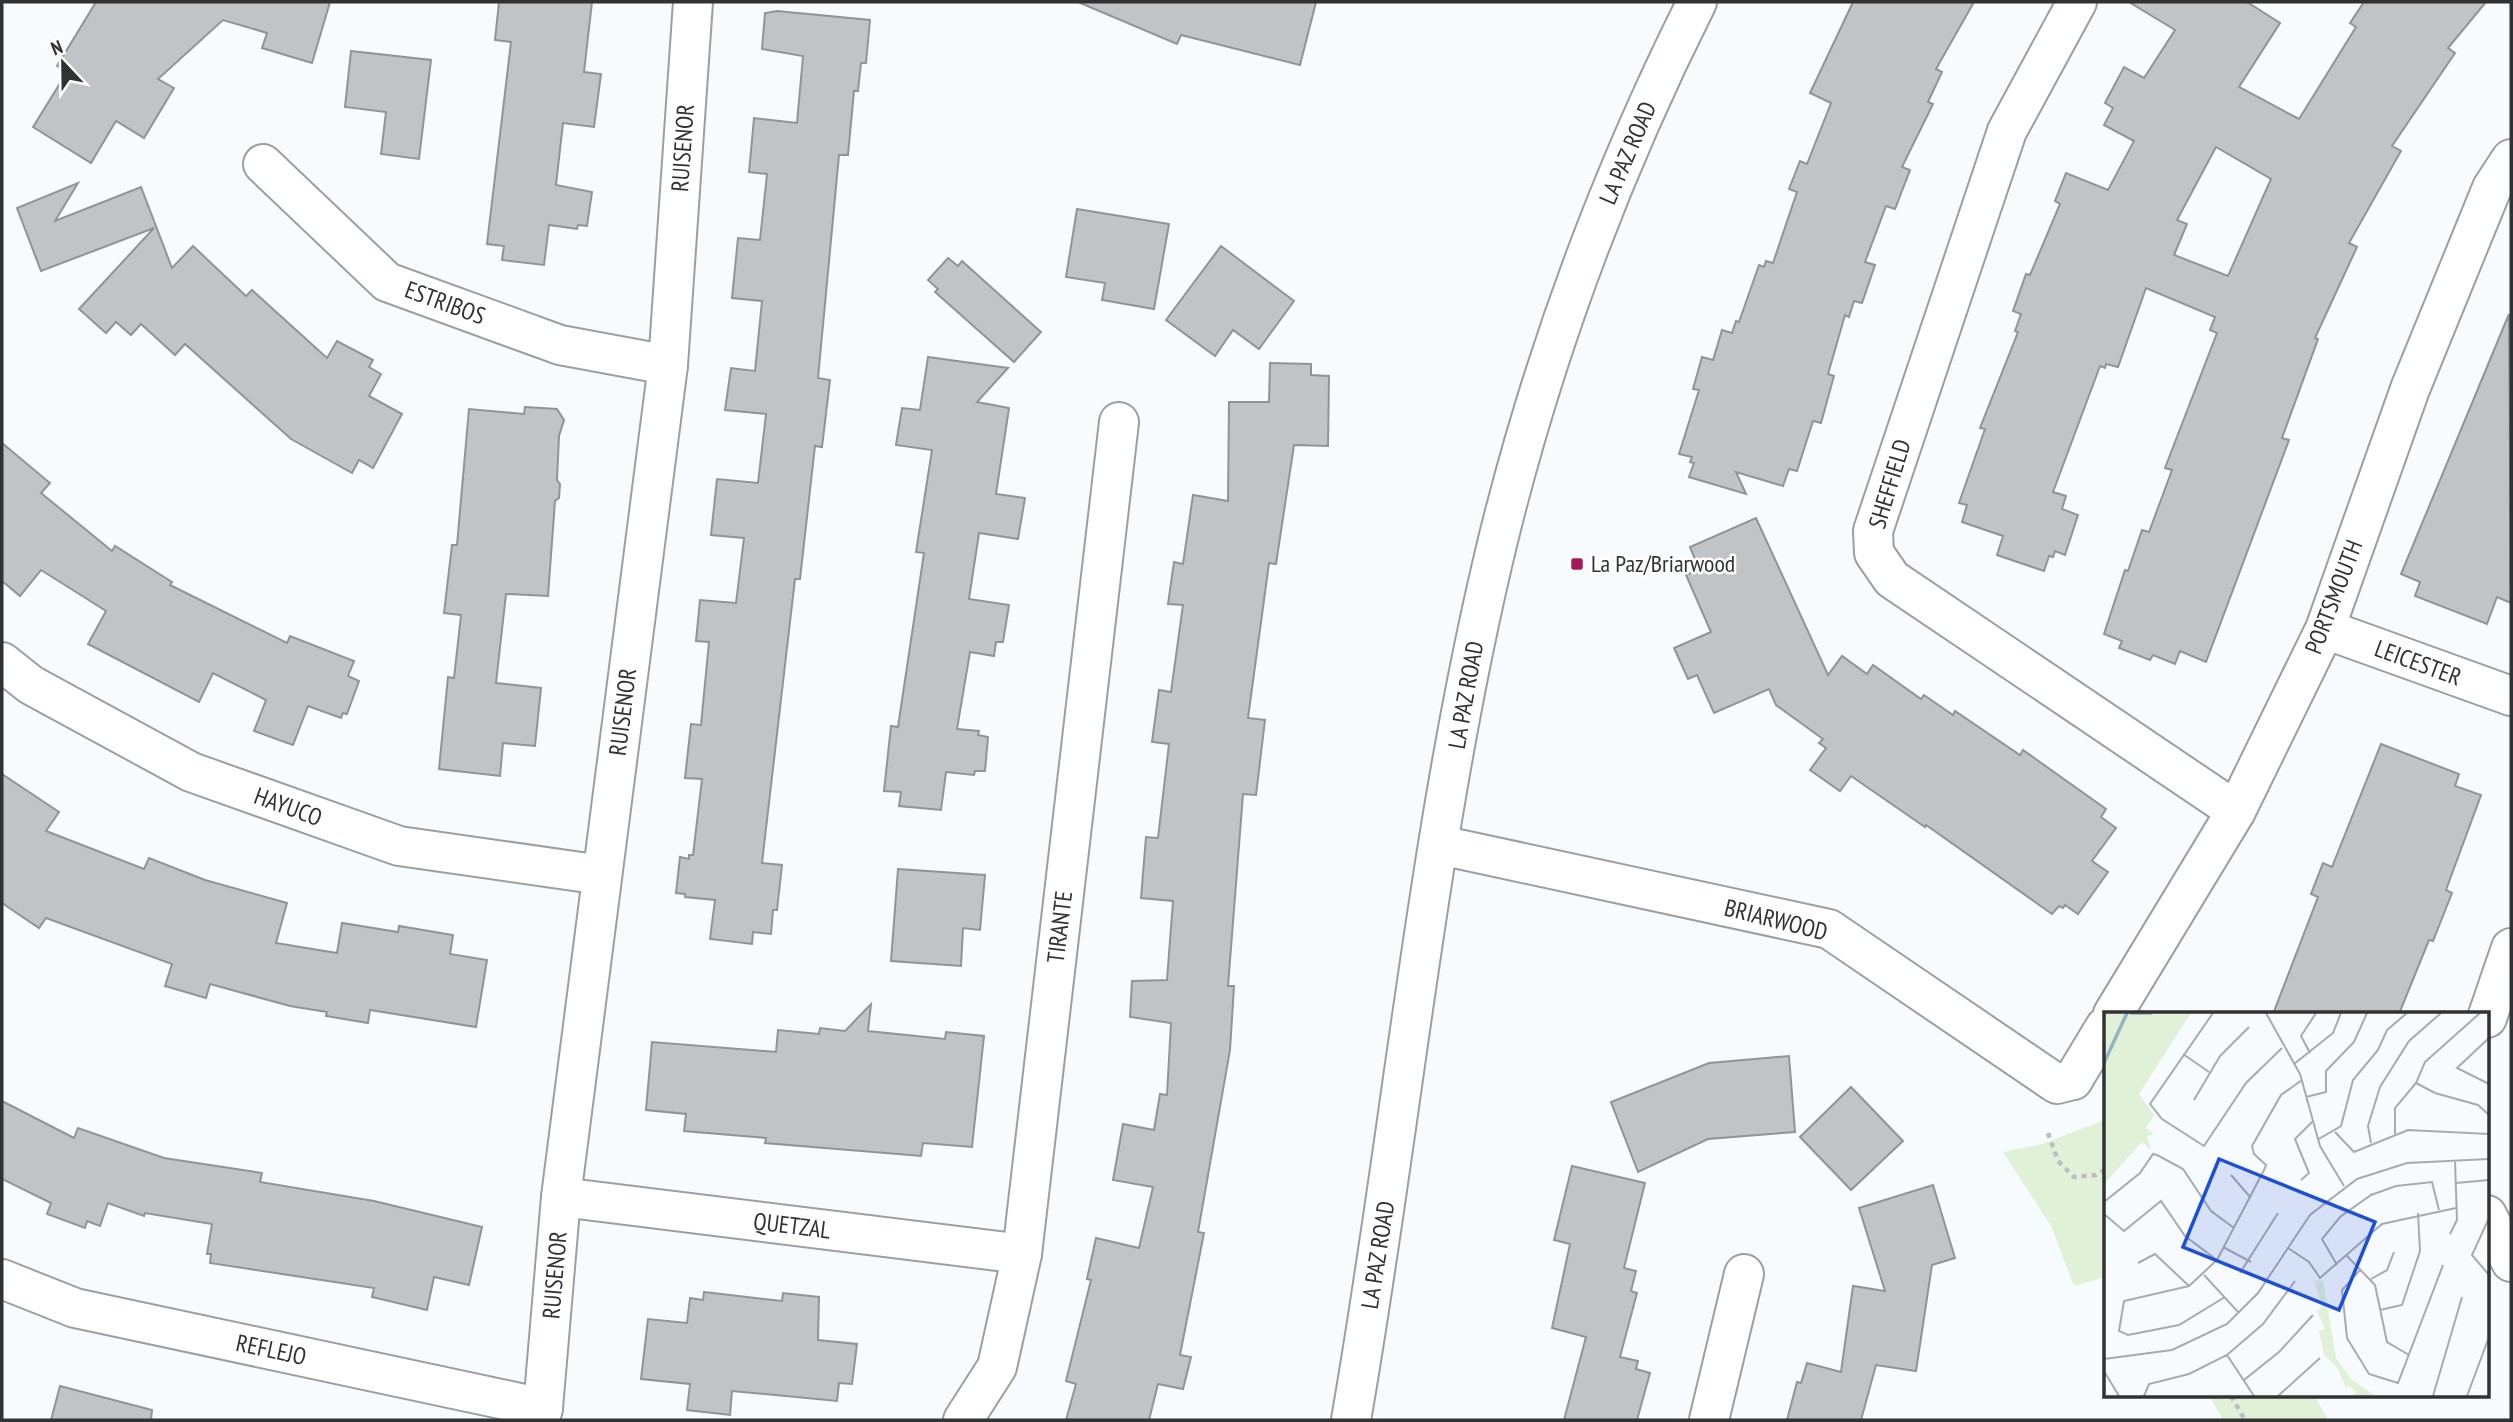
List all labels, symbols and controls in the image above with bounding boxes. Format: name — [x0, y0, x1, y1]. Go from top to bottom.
north arrow — [28, 28, 98, 98]
text: N — [47, 34, 66, 60]
street label: LA PAZ ROAD — [1592, 97, 1663, 209]
street label: RUISENOR — [664, 103, 701, 193]
street label: ESTRIBOS — [401, 274, 490, 331]
street label: SHEFFIELD — [1861, 435, 1918, 532]
street label: PORTSMOUTH — [2298, 535, 2369, 658]
place label: La Paz/Briarwood — [1591, 548, 1735, 579]
marker: La Paz/Briarwood — [1569, 556, 1585, 572]
street label: LEICESTER — [2371, 633, 2466, 692]
street label: LA PAZ ROAD — [1441, 639, 1490, 751]
street label: RUISENOR — [602, 666, 643, 757]
street label: HAYUCO — [250, 780, 326, 833]
street label: TIRANTE — [1040, 889, 1079, 965]
street label: BRIARWOOD — [1721, 892, 1831, 947]
inset map — [2104, 1012, 2488, 1398]
street label: LA PAZ ROAD — [1354, 1199, 1401, 1311]
street label: QUETZAL — [752, 1205, 832, 1246]
street label: RUISENOR — [535, 1230, 574, 1320]
street label: REFLEJO — [233, 1327, 309, 1372]

